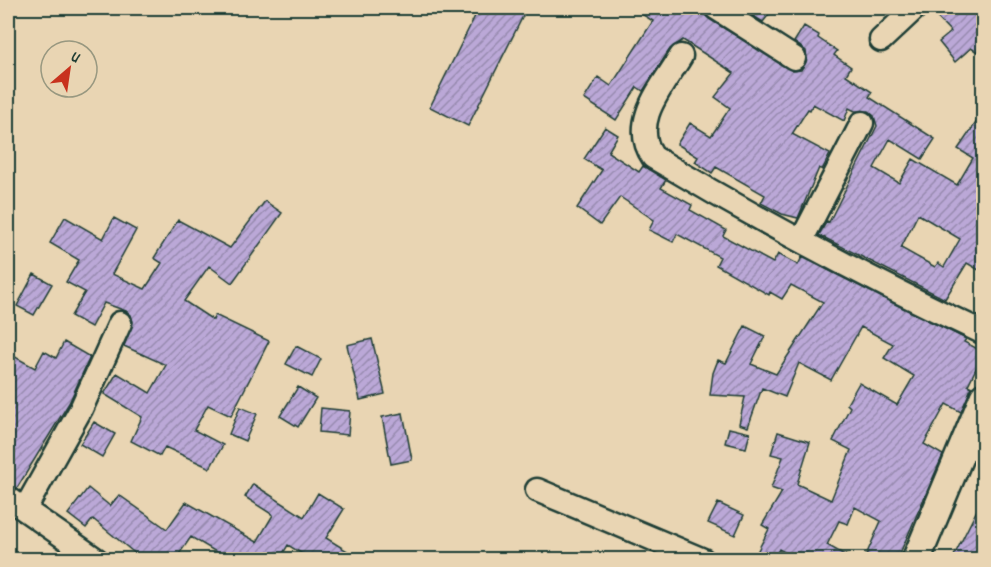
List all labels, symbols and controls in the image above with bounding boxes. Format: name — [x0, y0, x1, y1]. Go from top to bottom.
north arrow — [39, 39, 99, 99]
text: U — [66, 46, 84, 70]

